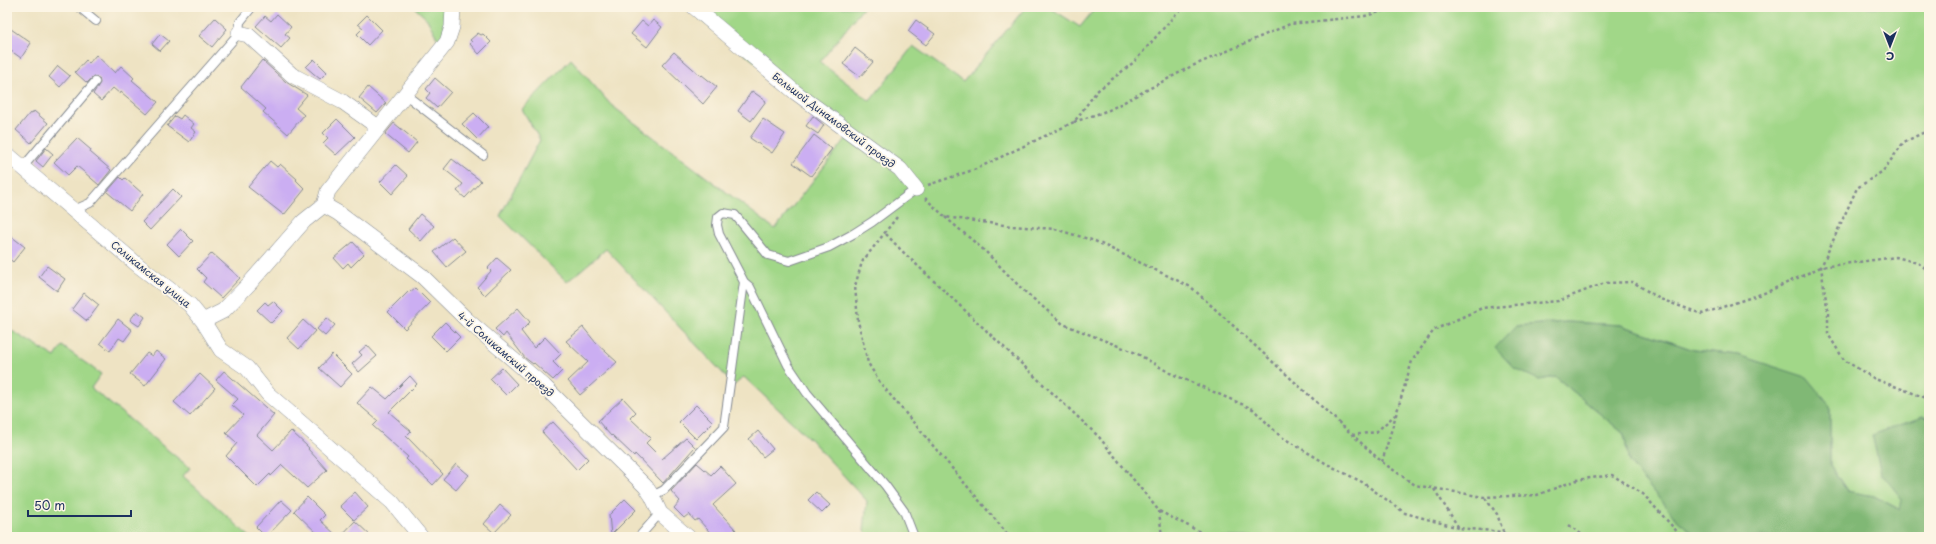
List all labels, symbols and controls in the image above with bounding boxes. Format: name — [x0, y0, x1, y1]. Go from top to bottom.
north arrow — [1870, 26, 1910, 66]
text: С — [1886, 48, 1894, 65]
street label: Большой Динамовский проезд — [770, 68, 899, 171]
street label: Соликамская улица — [108, 237, 195, 311]
street label: 4-й Соликамский проезд — [455, 307, 558, 400]
scale bar — [28, 492, 131, 518]
text: 50 m — [34, 496, 65, 514]

